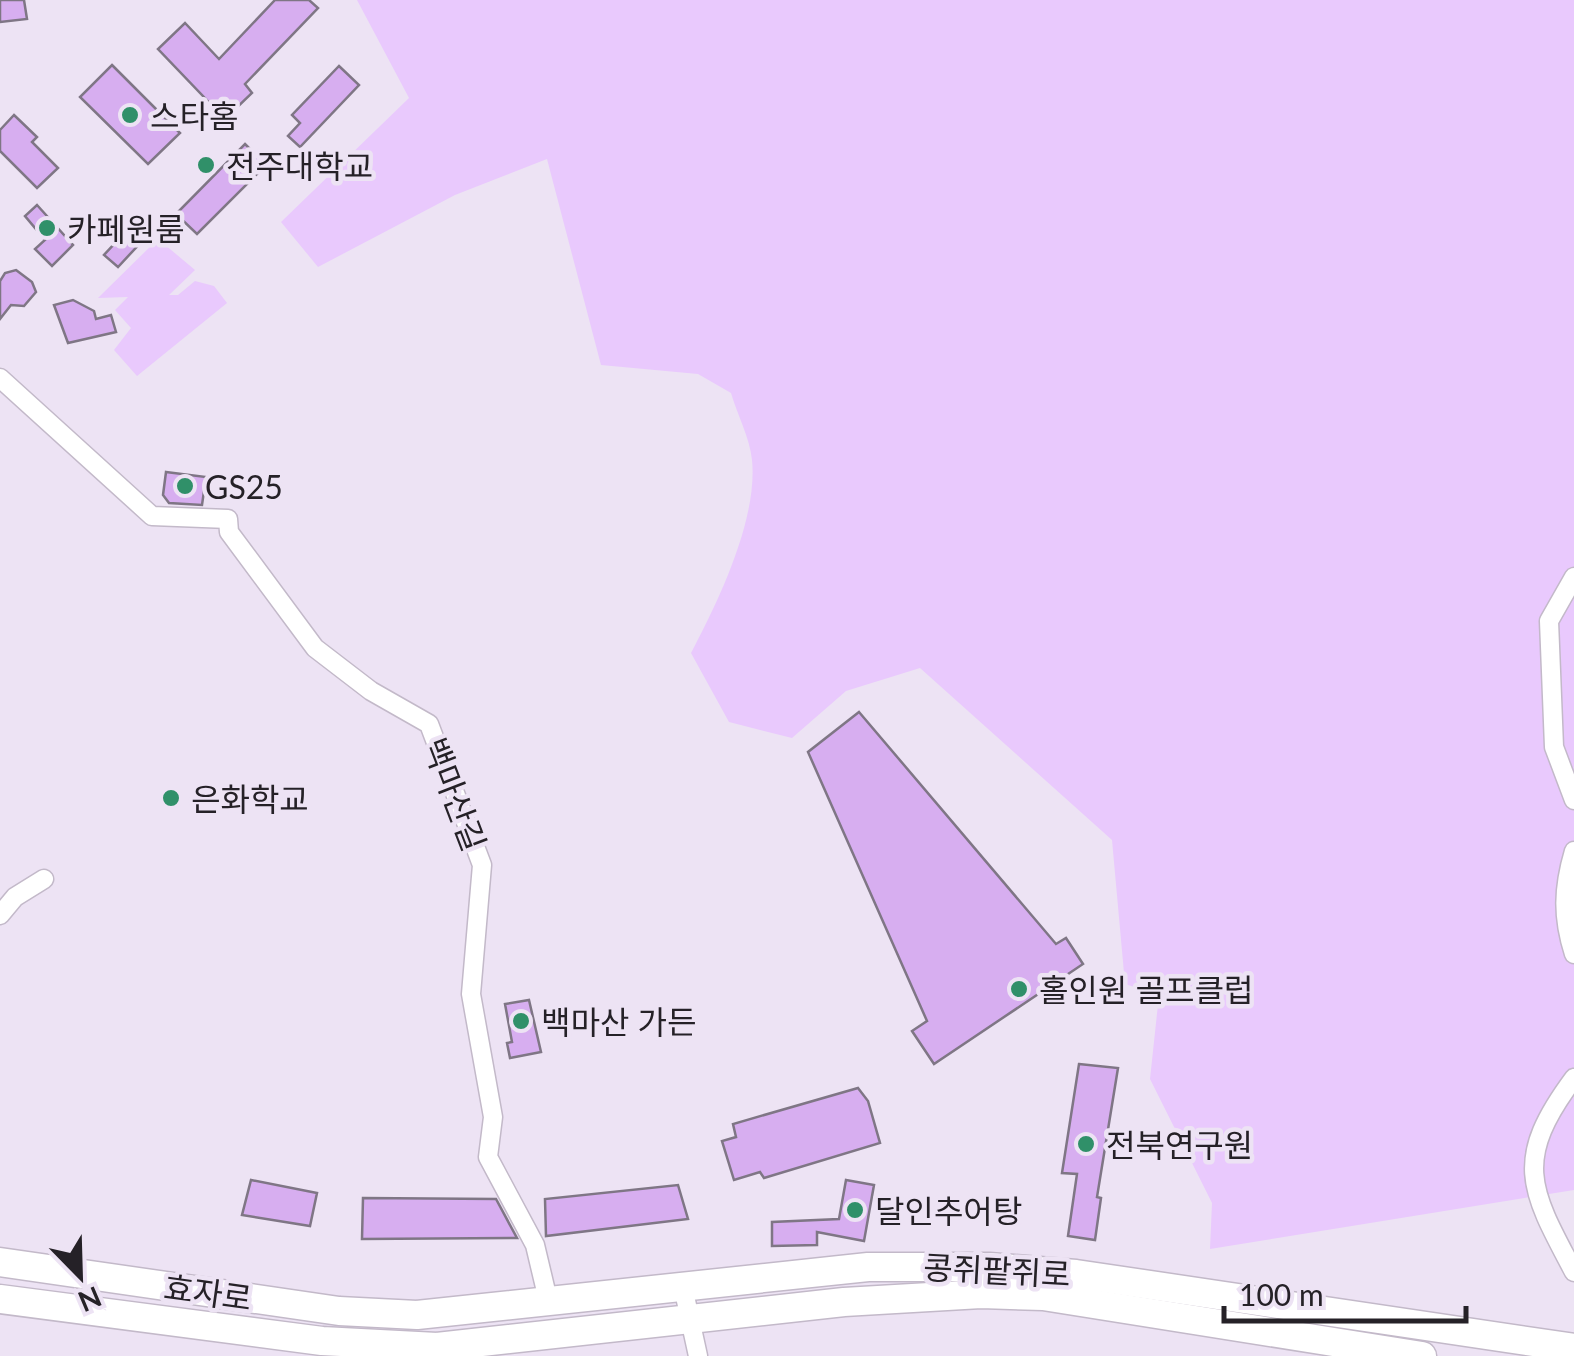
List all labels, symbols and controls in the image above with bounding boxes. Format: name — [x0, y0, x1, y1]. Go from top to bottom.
place label: 스타홈 — [150, 96, 238, 135]
marker: 스타홈 — [119, 104, 141, 126]
place label: 전주대학교 — [226, 146, 373, 185]
marker: 전주대학교 — [195, 154, 217, 176]
place label: 카페원룸 — [67, 209, 185, 248]
marker: 카페원룸 — [36, 217, 58, 239]
place label: GS25 — [205, 467, 283, 506]
marker: GS25 — [174, 475, 196, 497]
street label: 백마산길 — [416, 732, 494, 856]
place label: 은화학교 — [191, 779, 309, 818]
marker: 은화학교 — [160, 787, 182, 809]
place label: 홀인원 골프클럽 — [1039, 970, 1253, 1009]
marker: 홀인원 골프클럽 — [1008, 978, 1030, 1000]
place label: 백마산 가든 — [541, 1002, 696, 1041]
marker: 백마산 가든 — [510, 1010, 532, 1032]
place label: 전북연구원 — [1106, 1125, 1253, 1164]
marker: 전북연구원 — [1075, 1133, 1097, 1155]
place label: 달인추어탕 — [875, 1191, 1022, 1230]
marker: 달인추어탕 — [844, 1199, 866, 1221]
north arrow — [30, 1226, 130, 1326]
street label: 콩쥐팥쥐로 — [922, 1247, 1072, 1293]
scale bar — [1224, 1261, 1466, 1323]
street label: 효자로 — [162, 1267, 254, 1317]
text: 100 m — [1239, 1276, 1324, 1312]
text: N — [74, 1280, 107, 1320]

